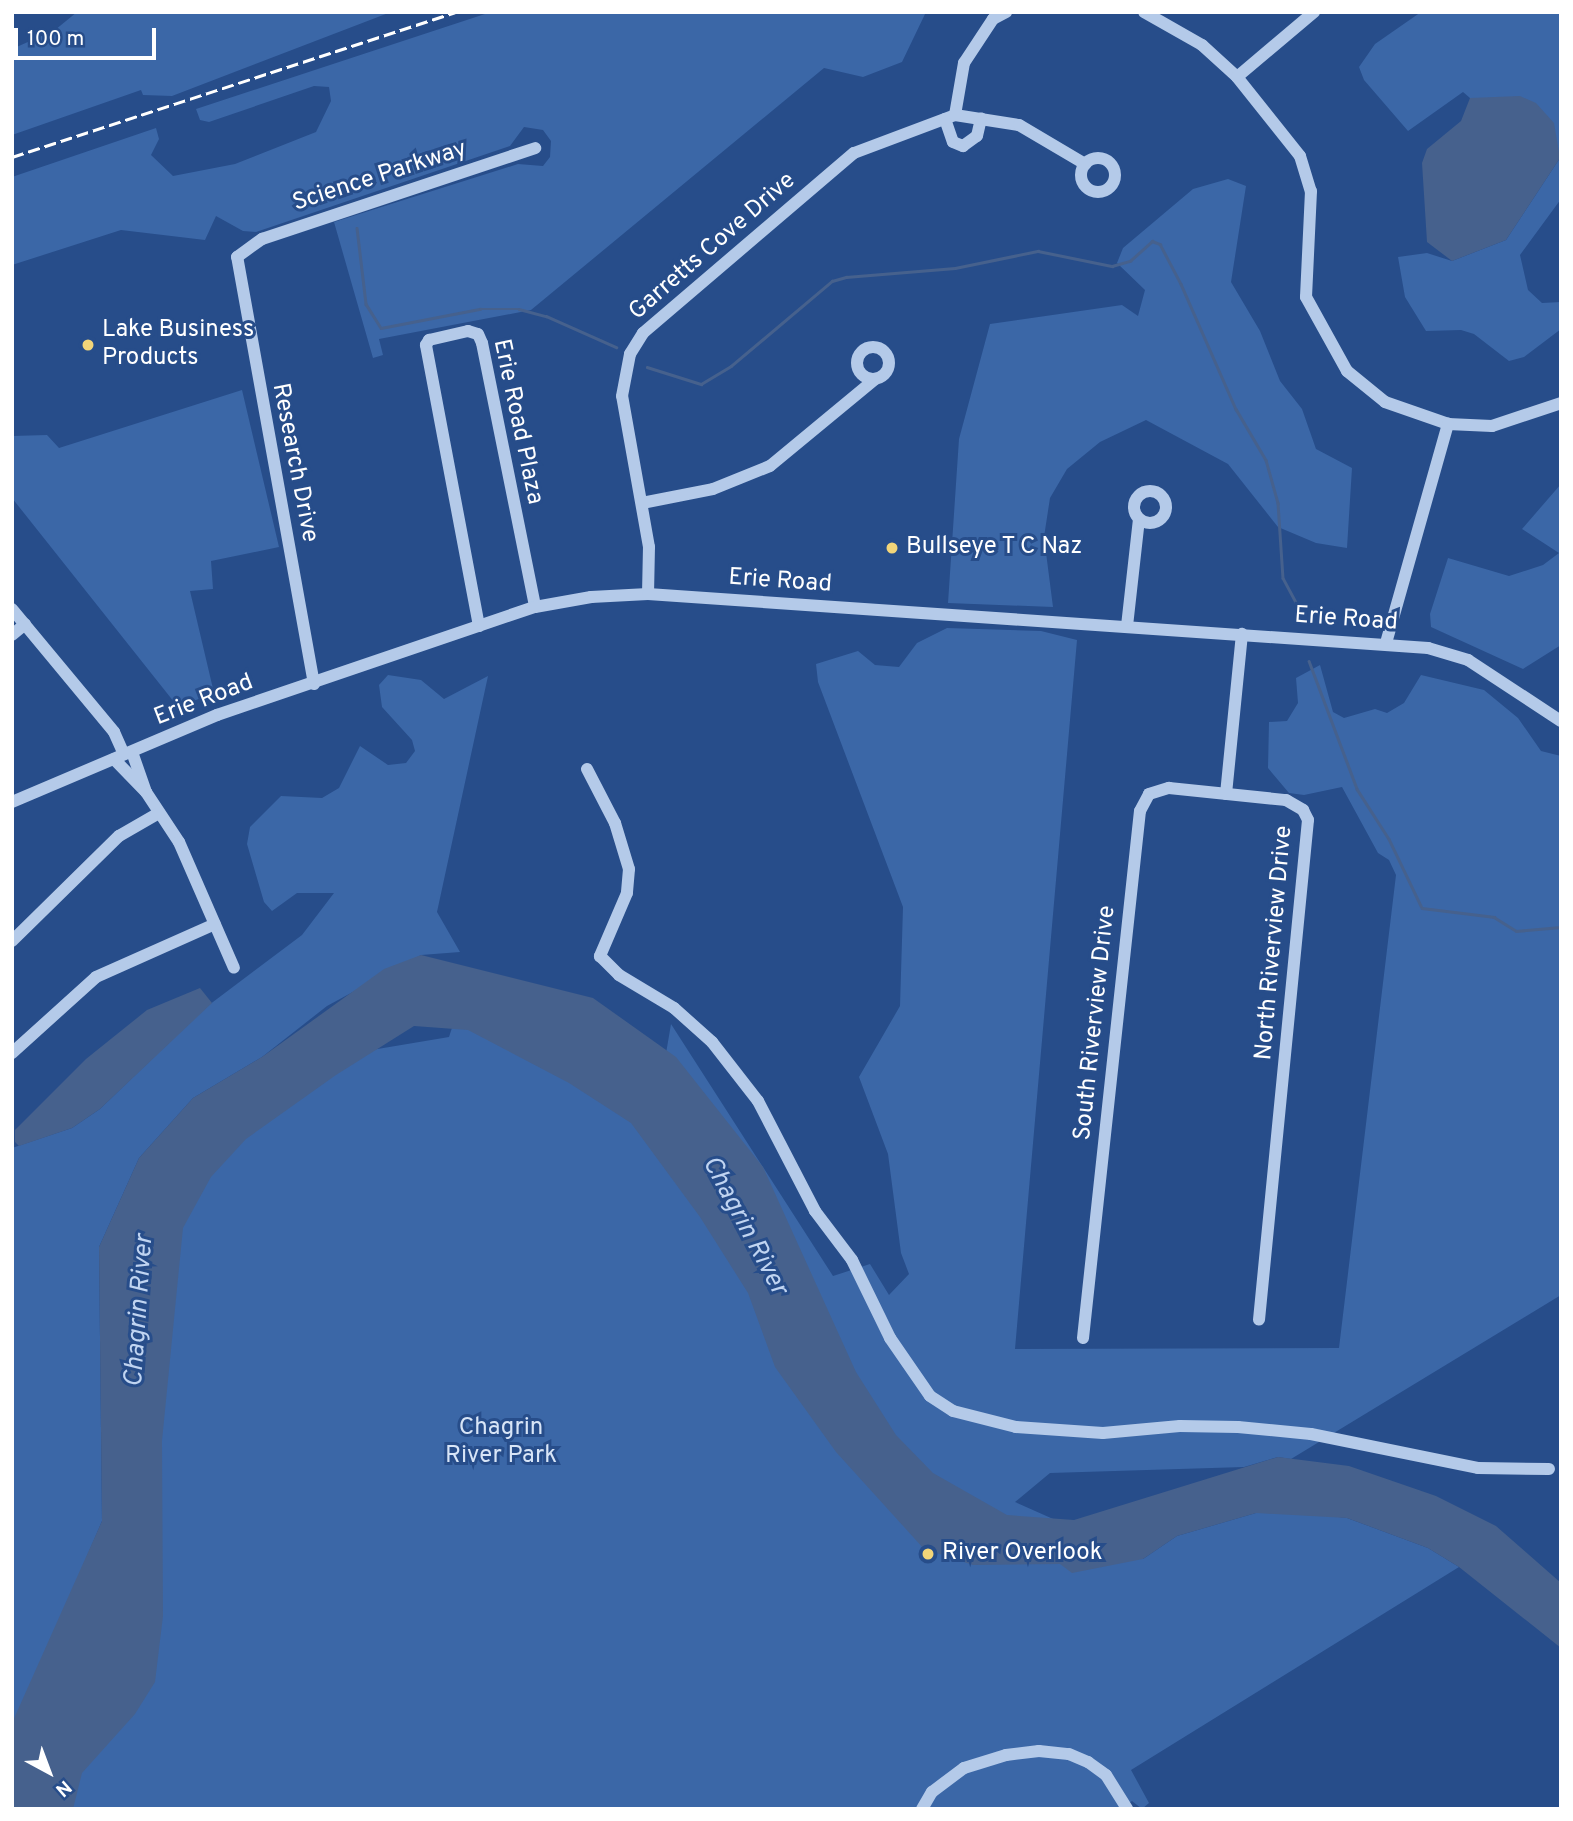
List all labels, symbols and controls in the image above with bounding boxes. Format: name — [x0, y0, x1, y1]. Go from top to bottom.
scale bar — [18, 14, 159, 58]
text: 100 m — [27, 26, 84, 53]
street label: Science Parkway — [289, 135, 471, 219]
street label: Garretts Cove Drive — [624, 167, 802, 327]
place label: Lake Business Products — [102, 317, 254, 373]
marker: Lake Business Products — [80, 337, 96, 353]
street label: Erie Road Plaza — [485, 337, 549, 507]
street label: Research Drive — [264, 381, 324, 545]
place label: Bullseye T C Naz — [906, 534, 1084, 562]
marker: Bullseye T C Naz — [884, 540, 900, 556]
street label: Erie Road — [727, 564, 833, 600]
street label: Erie Road — [1293, 602, 1399, 638]
street label: Erie Road — [150, 669, 258, 733]
street label: North Riverview Drive — [1250, 824, 1300, 1062]
street label: South Riverview Drive — [1069, 904, 1123, 1142]
water label: Chagrin River — [694, 1151, 794, 1301]
water label: Chagrin River — [119, 1233, 161, 1389]
park label: Chagrin River Park — [445, 1415, 557, 1471]
place label: River Overlook — [942, 1540, 1102, 1568]
marker: River Overlook — [920, 1546, 936, 1562]
north arrow — [14, 1737, 84, 1807]
text: N — [50, 1774, 76, 1801]

